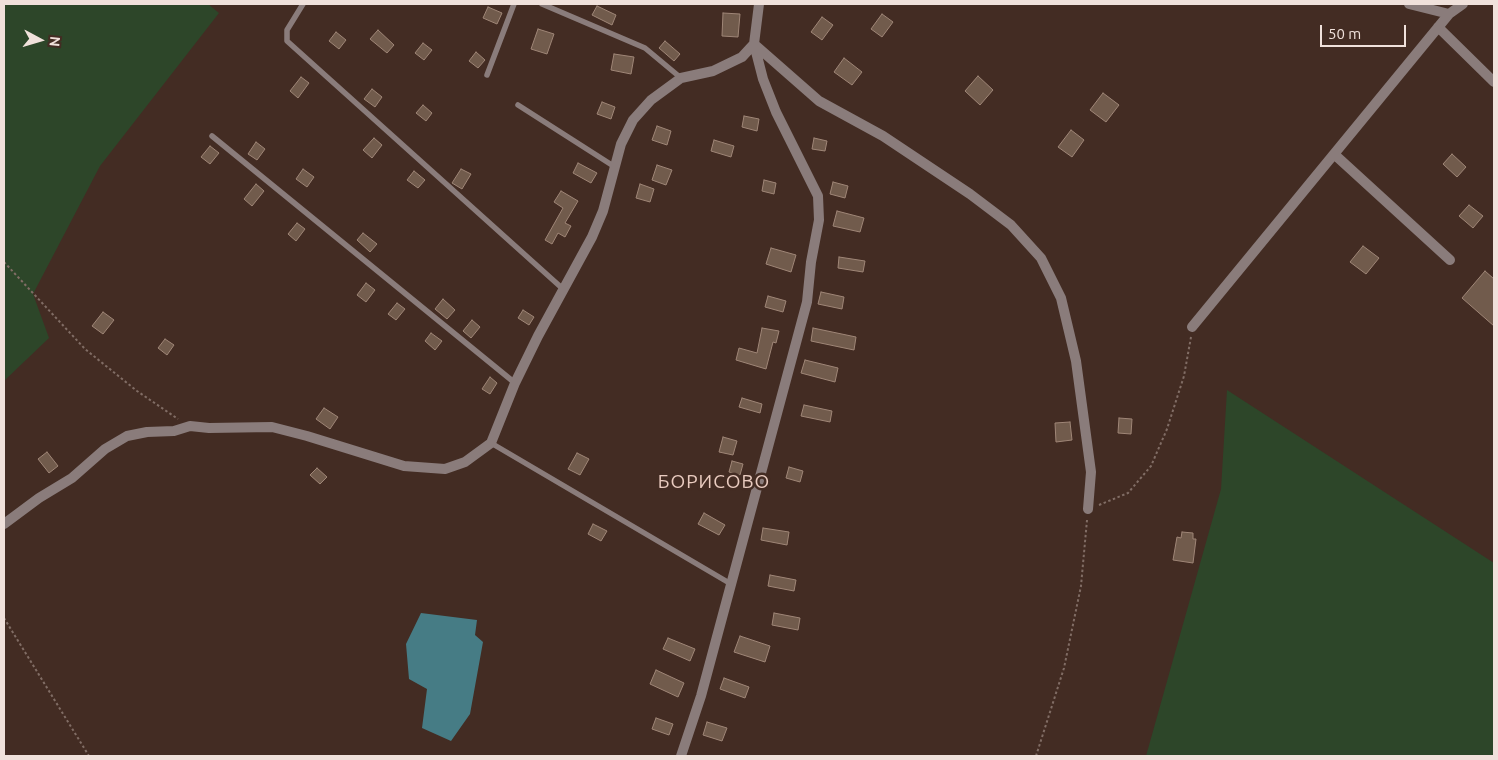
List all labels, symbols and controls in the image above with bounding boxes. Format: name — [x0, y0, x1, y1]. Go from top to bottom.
north arrow — [15, 15, 65, 65]
scale bar — [1323, 15, 1409, 47]
text: 50 m — [1328, 25, 1361, 42]
text: N — [46, 36, 63, 48]
district label: БОРИСОВО — [657, 471, 771, 493]

